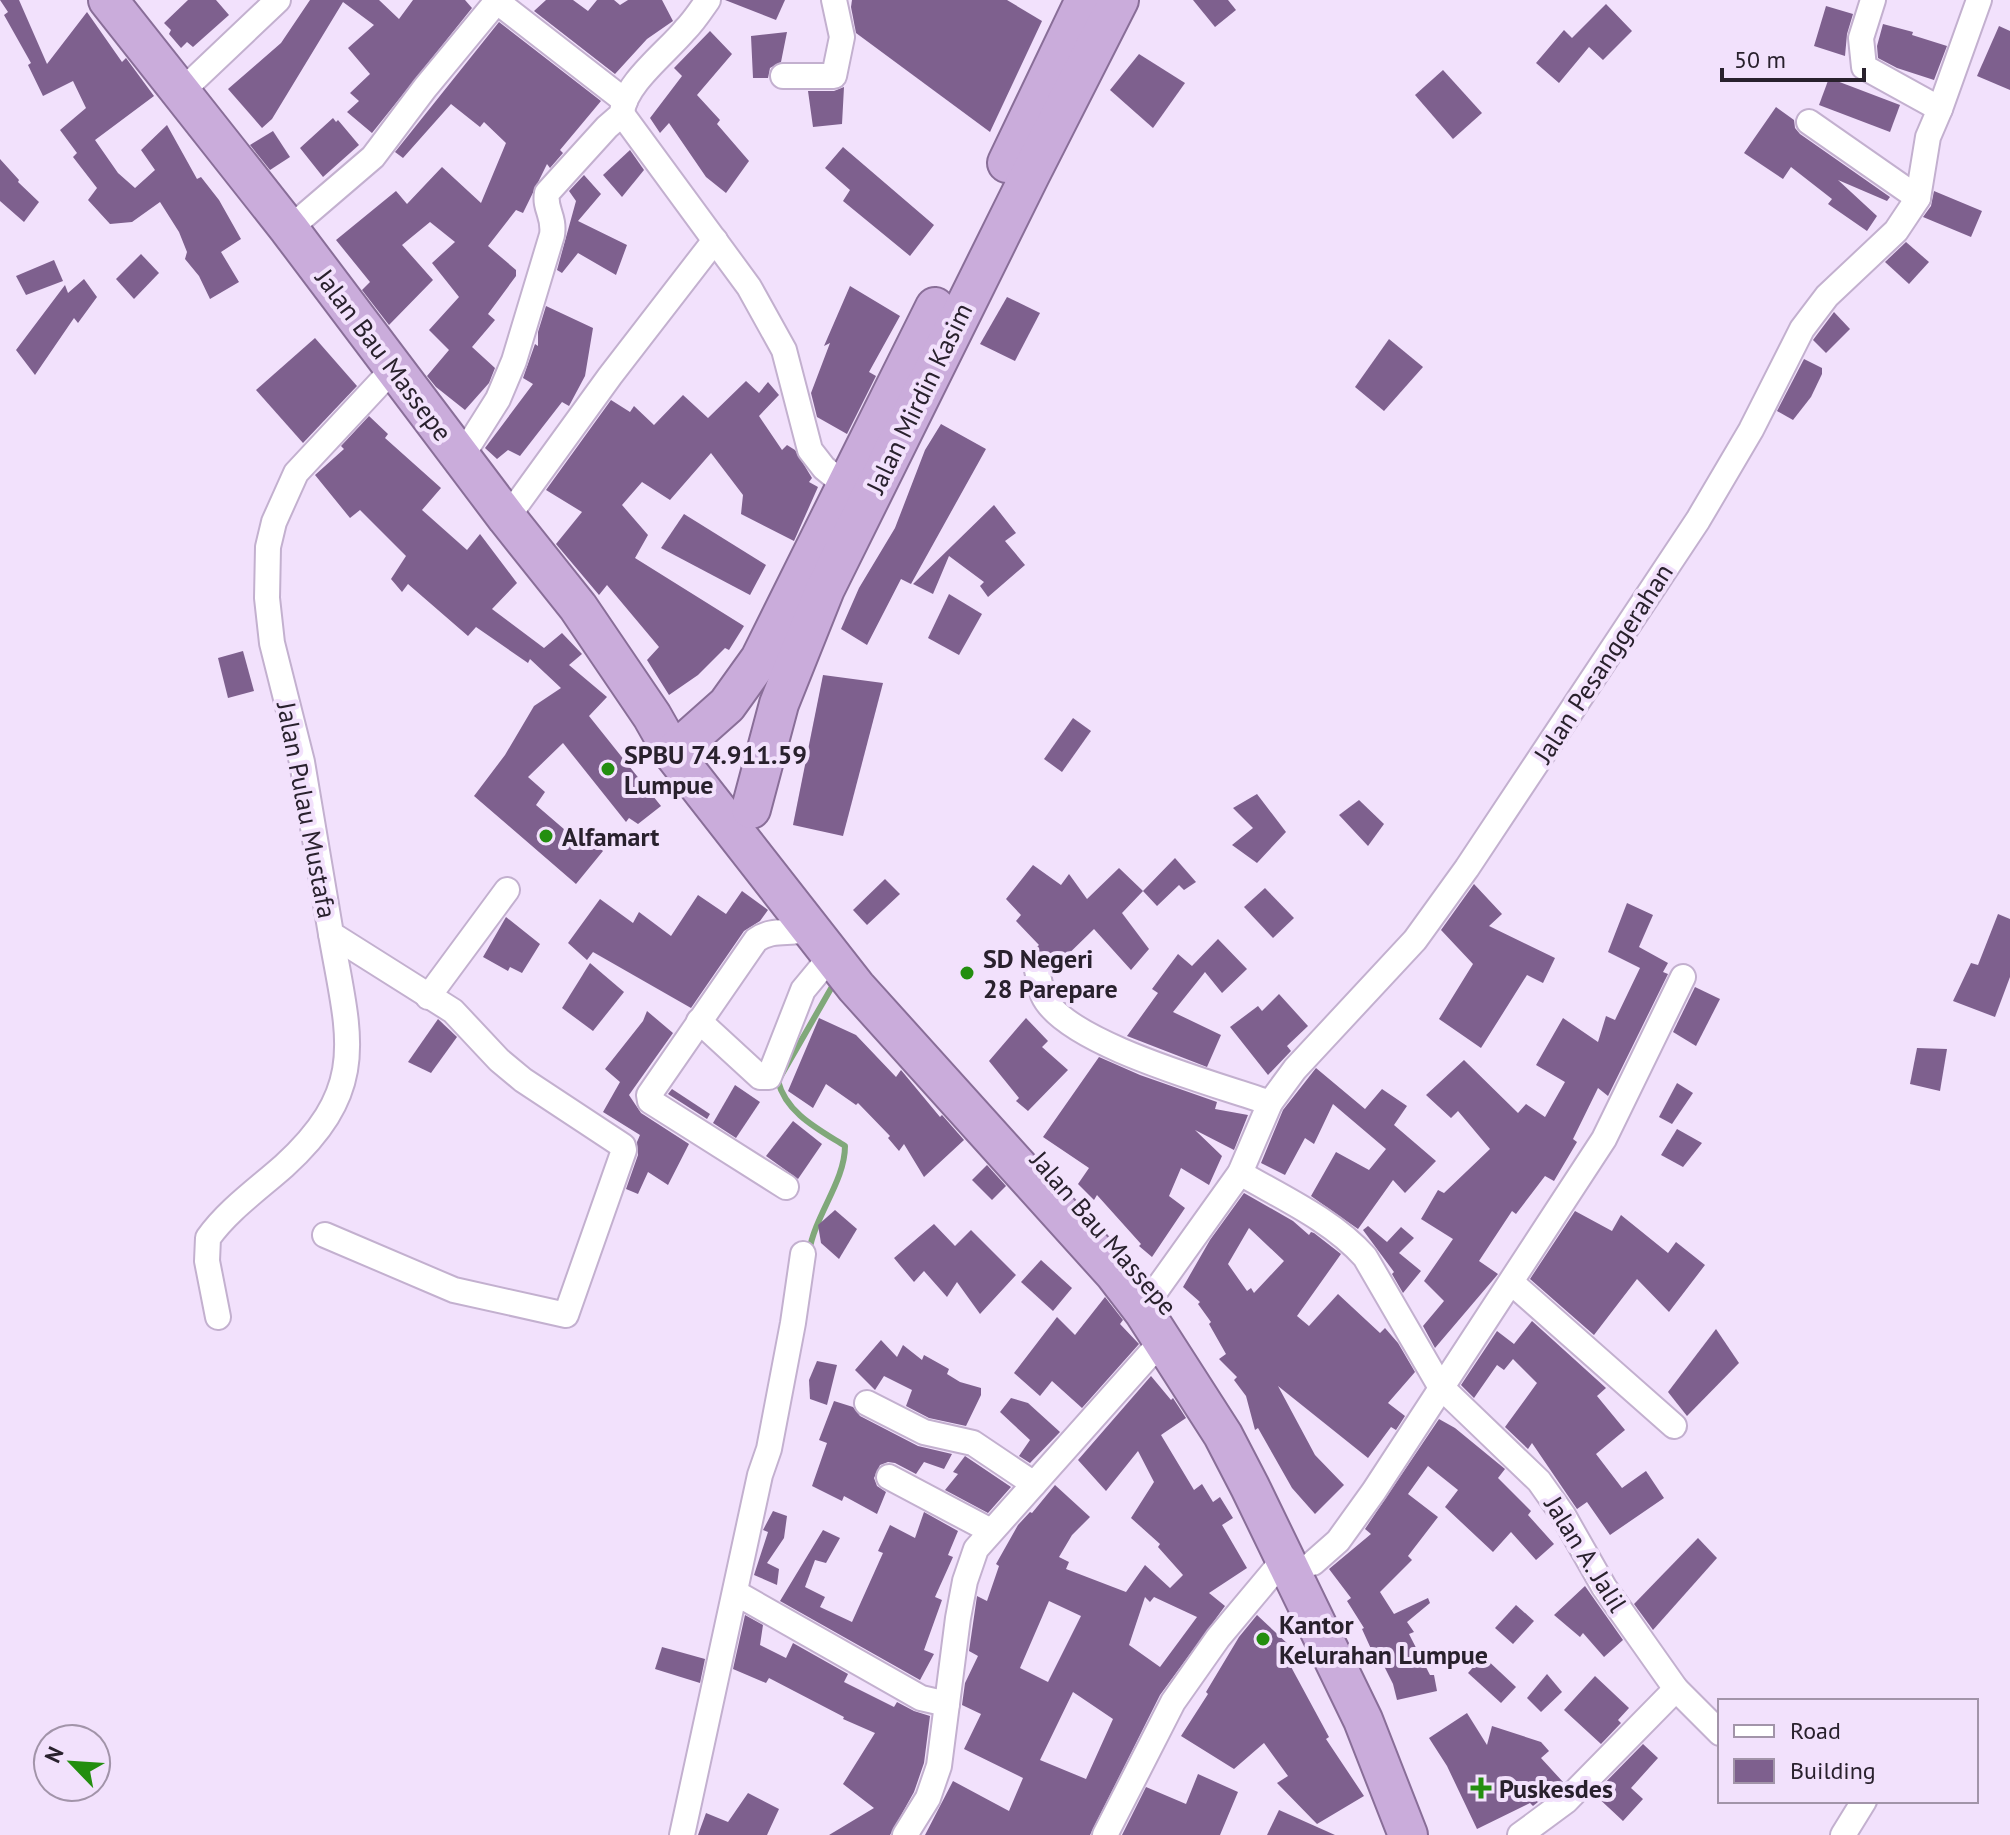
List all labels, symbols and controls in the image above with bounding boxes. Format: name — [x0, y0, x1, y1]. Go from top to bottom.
scale bar — [1722, 32, 1864, 82]
text: 50 m — [1734, 44, 1786, 75]
street label: Jalan Bau Massepe — [308, 262, 459, 448]
street label: Jalan Mirdin Kasim — [858, 297, 979, 499]
street label: Jalan Pesanggerahan — [1526, 557, 1680, 770]
street label: Jalan Pulau Mustafa — [270, 698, 344, 921]
place label: SPBU 74.911.59 Lumpue — [624, 738, 807, 801]
marker: SPBU 74.911.59 Lumpue — [599, 760, 617, 778]
place label: Alfamart — [562, 820, 659, 853]
marker: Alfamart — [537, 827, 555, 845]
place label: SD Negeri 28 Parepare — [983, 942, 1118, 1005]
marker: SD Negeri 28 Parepare — [958, 964, 976, 982]
street label: Jalan Bau Massepe — [1023, 1143, 1184, 1322]
street label: Jalan A. Jalil — [1537, 1489, 1635, 1618]
place label: Kantor Kelurahan Lumpue — [1279, 1608, 1488, 1671]
marker: Kantor Kelurahan Lumpue — [1254, 1630, 1272, 1648]
legend — [1718, 1699, 1978, 1803]
text: Road — [1790, 1715, 1841, 1746]
north arrow — [32, 1723, 112, 1803]
text: N — [38, 1742, 70, 1767]
text: Building — [1790, 1755, 1876, 1786]
place label: Puskesdes — [1499, 1772, 1613, 1805]
marker: Puskesdes — [1470, 1777, 1492, 1799]

